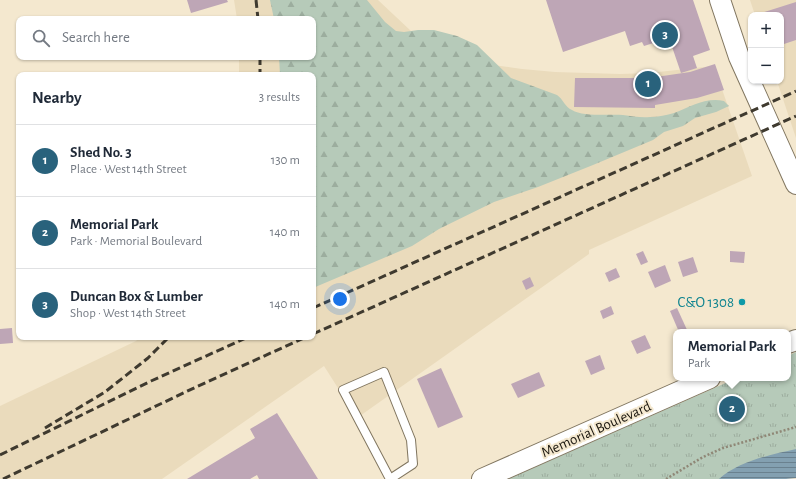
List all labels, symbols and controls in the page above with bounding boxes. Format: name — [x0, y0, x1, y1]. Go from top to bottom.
map controls — [748, 12, 784, 84]
button: + — [748, 12, 784, 48]
search box — [16, 16, 316, 60]
pin: 3 — [652, 20, 678, 50]
icon: search — [30, 27, 52, 49]
text: Search here — [62, 30, 130, 45]
button: − — [748, 48, 784, 84]
pin: 1 — [635, 69, 661, 99]
text: Nearby — [32, 89, 82, 106]
text: 3 results — [259, 91, 300, 104]
text: Shed No. 3 — [70, 145, 132, 160]
text: 1 — [43, 154, 47, 167]
text: 130 m — [271, 154, 300, 167]
text: Place · West 14th Street — [70, 163, 187, 176]
text: Memorial Park — [70, 217, 158, 232]
text: 2 — [42, 226, 48, 239]
text: 140 m — [270, 226, 300, 239]
text: Park · Memorial Boulevard — [70, 235, 202, 248]
text: Duncan Box & Lumber — [70, 289, 203, 304]
your location — [330, 289, 350, 309]
place label: C&O 1308 — [677, 295, 734, 310]
marker: C&O 1308 — [737, 297, 747, 307]
text: 3 — [42, 298, 48, 311]
text: 140 m — [270, 298, 300, 311]
text: Shop · West 14th Street — [70, 307, 186, 320]
popup — [673, 329, 791, 381]
text: Memorial Park — [688, 339, 776, 354]
text: Park — [688, 357, 710, 370]
pin: 2 — [719, 394, 745, 424]
street label: Memorial Boulevard — [539, 398, 653, 460]

